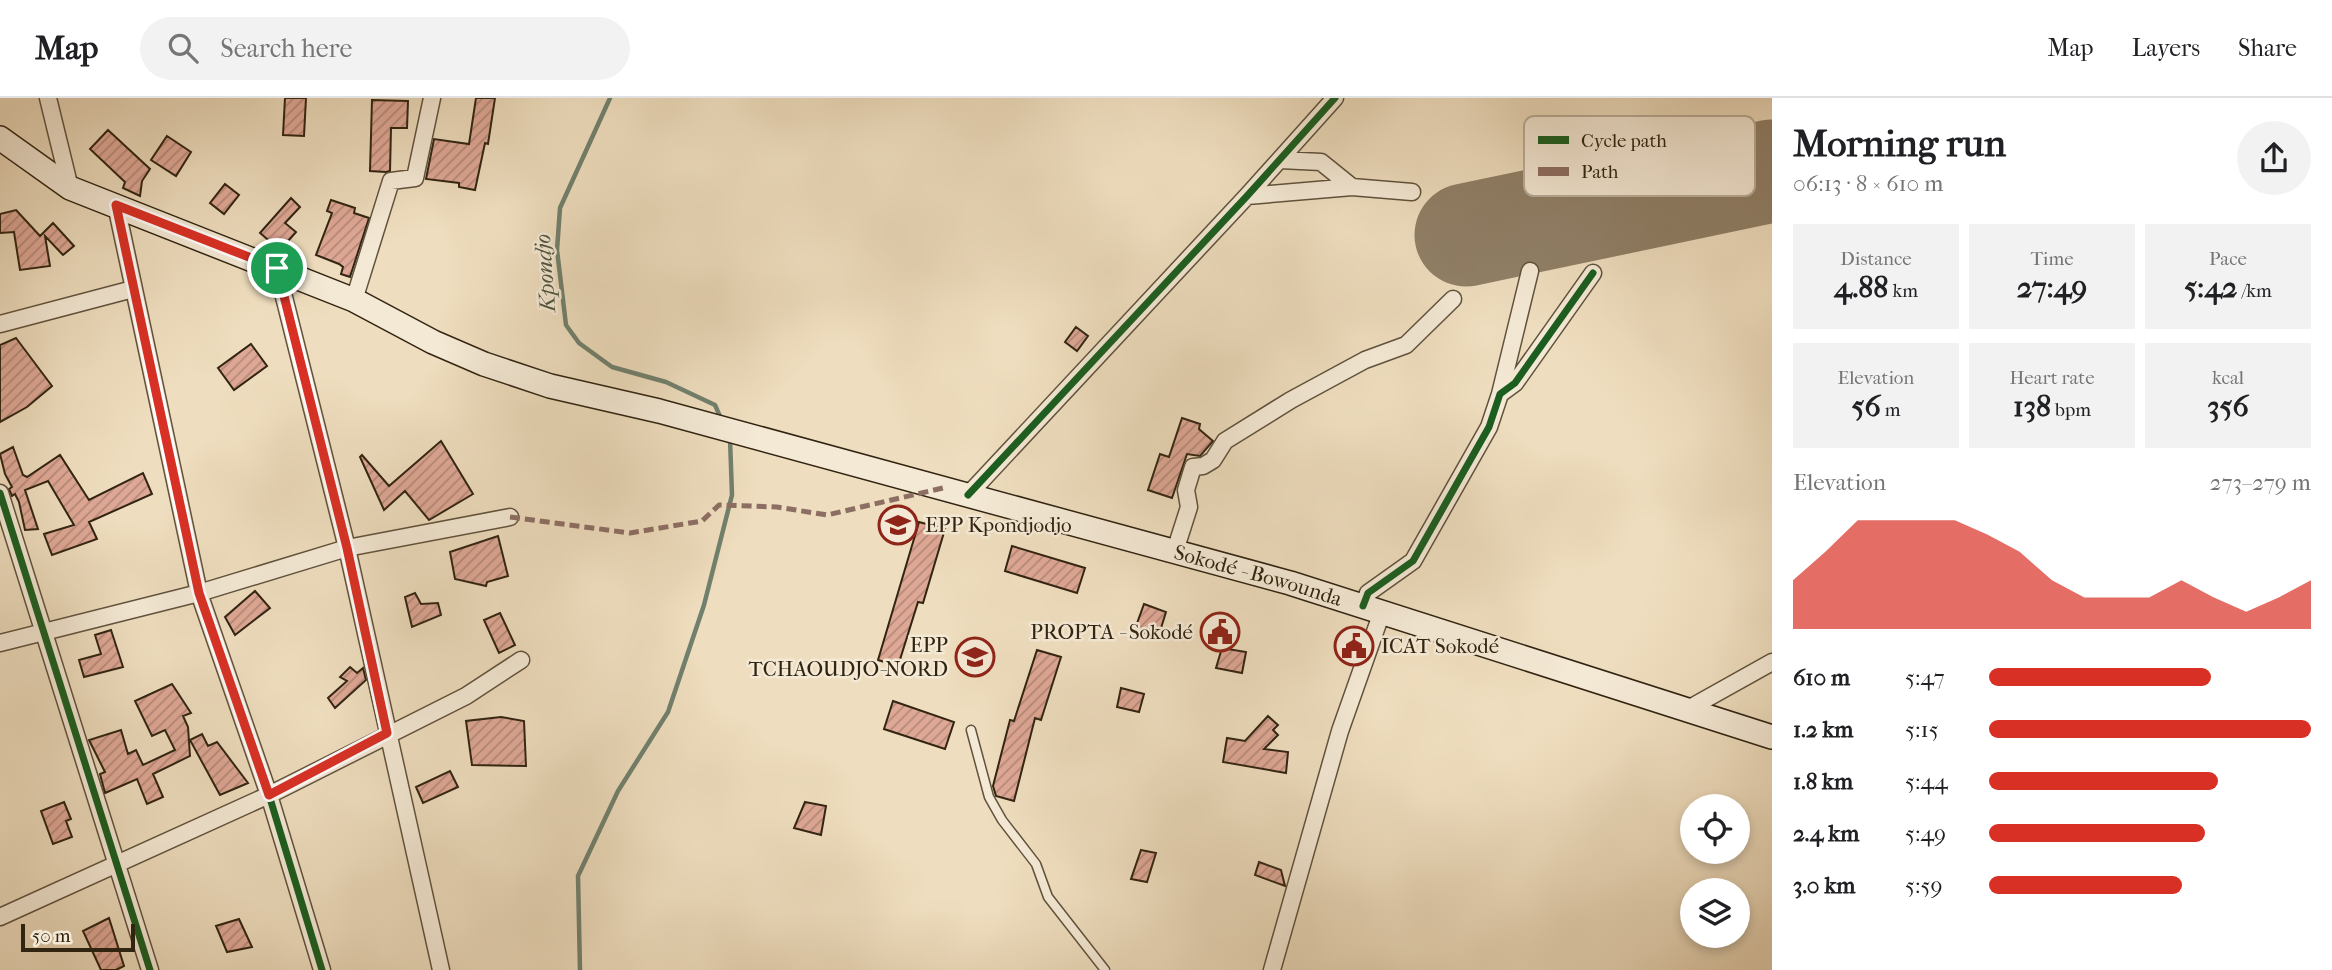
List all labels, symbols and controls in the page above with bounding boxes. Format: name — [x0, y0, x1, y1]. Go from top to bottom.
search box — [140, 17, 630, 80]
text: Map — [35, 29, 98, 68]
icon: search — [164, 29, 202, 67]
text: Search here — [220, 33, 352, 64]
text: Map — [2048, 34, 2094, 62]
text: Layers — [2132, 34, 2200, 62]
text: Share — [2238, 34, 2297, 62]
legend — [1524, 116, 1755, 196]
text: Morning run — [1793, 121, 2006, 166]
button: share — [2237, 121, 2311, 195]
text: Cycle path — [1581, 130, 1667, 152]
text: Path — [1581, 161, 1619, 183]
text: 06:13 · 8 × 610 m — [1793, 170, 1943, 197]
water label: Kpondjo — [529, 233, 561, 315]
pin — [247, 238, 307, 298]
text: Distance — [1840, 248, 1912, 270]
text: Time — [2030, 248, 2074, 270]
text: Pace — [2209, 248, 2247, 270]
icon: arrive — [258, 249, 296, 287]
text: 4.88 — [1834, 270, 1888, 305]
text: 27:49 — [2017, 270, 2087, 305]
text: 5:42 — [2184, 270, 2238, 305]
text: km — [1888, 280, 1918, 302]
text: /km — [2238, 280, 2272, 302]
text: Elevation — [1838, 367, 1914, 389]
text: Heart rate — [2009, 367, 2095, 389]
text: kcal — [2212, 367, 2244, 389]
text: 56 — [1851, 389, 1881, 424]
text: 138 — [2013, 389, 2051, 424]
text: 356 — [2207, 389, 2249, 424]
text: m — [1881, 399, 1901, 421]
text: bpm — [2051, 399, 2091, 421]
text: Elevation — [1793, 469, 1886, 496]
text: 273–279 m — [2210, 469, 2311, 496]
school or university icon: EPP Kpondjodjo — [877, 504, 919, 546]
place label: EPP Kpondjodjo — [925, 513, 1072, 537]
street label: Sokodé - Bowounda — [1172, 540, 1345, 611]
public building icon: PROPTA - Sokodé — [1199, 611, 1241, 653]
place label: PROPTA - Sokodé — [1030, 620, 1193, 644]
public building icon: ICAT Sokodé — [1333, 625, 1375, 667]
place label: EPP TCHAOUDJO-NORD — [748, 633, 948, 681]
place label: ICAT Sokodé — [1381, 634, 1499, 658]
school or university icon: EPP TCHAOUDJO-NORD — [954, 636, 996, 678]
text: 610 m — [1793, 664, 1850, 691]
text: 5:47 — [1905, 664, 1945, 691]
text: 1.2 km — [1793, 716, 1853, 743]
text: 5:15 — [1905, 716, 1939, 743]
text: 1.8 km — [1793, 768, 1853, 795]
text: 5:44 — [1905, 768, 1948, 795]
map controls — [1680, 794, 1750, 948]
button: locate — [1680, 794, 1750, 864]
text: 2.4 km — [1793, 820, 1859, 847]
text: 5:49 — [1905, 820, 1946, 847]
text: 3.0 km — [1793, 872, 1855, 899]
text: 5:59 — [1905, 872, 1943, 899]
button: layers — [1680, 878, 1750, 948]
scale bar — [21, 921, 135, 953]
text: 50 m — [32, 925, 71, 947]

